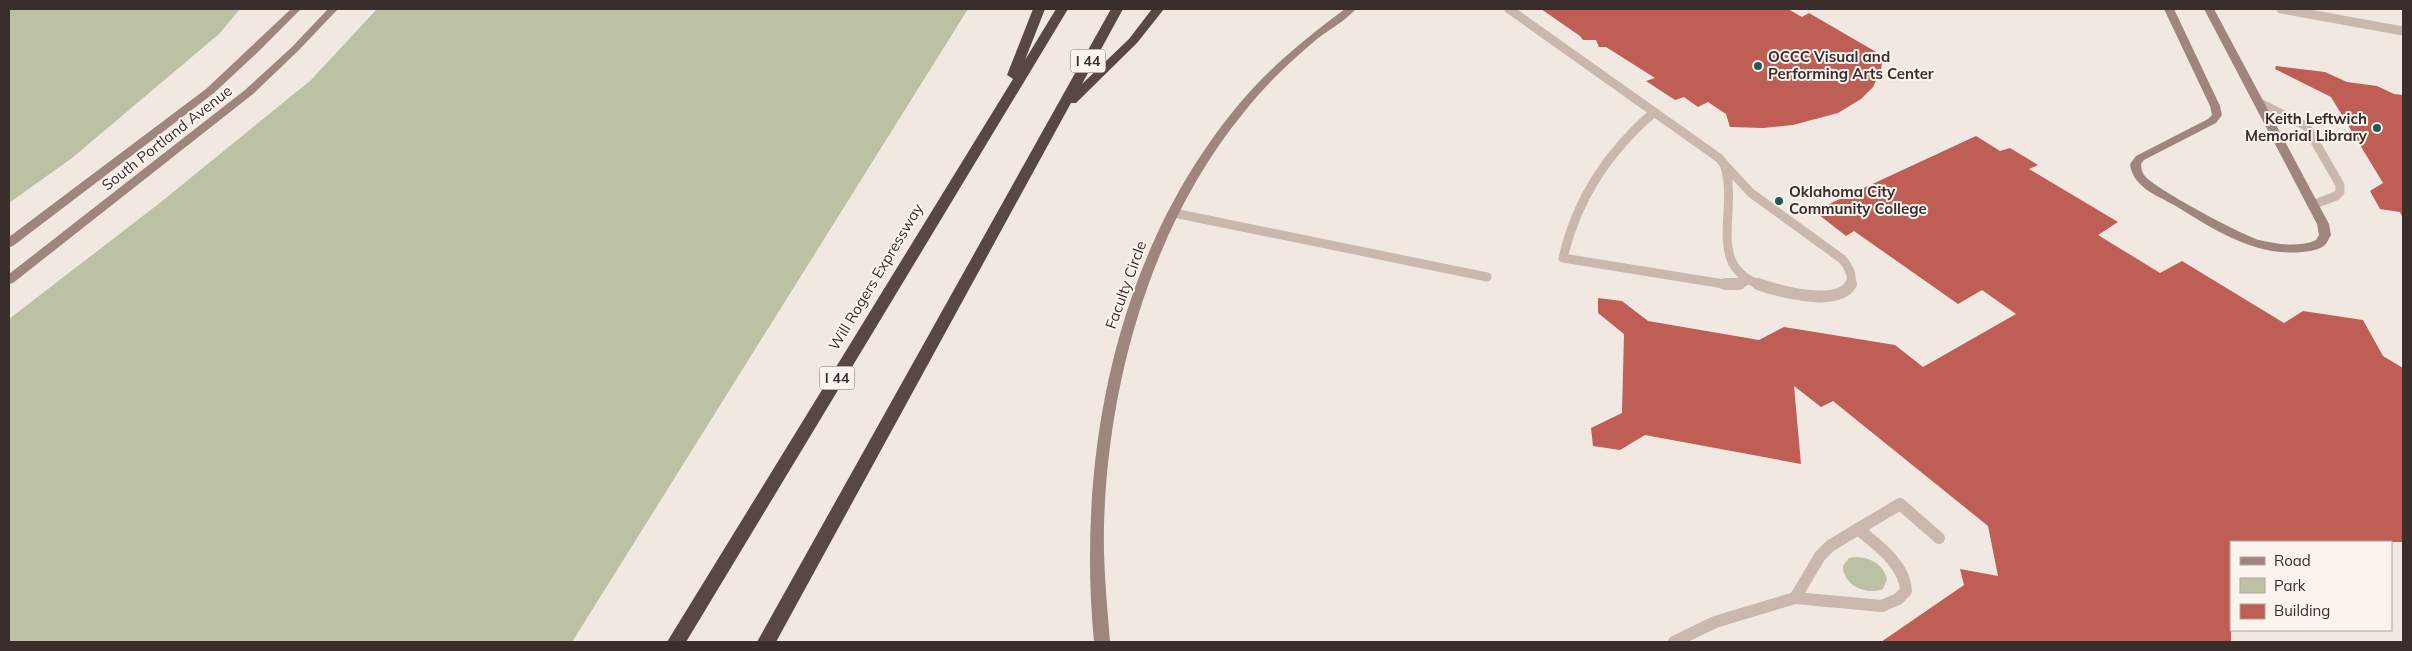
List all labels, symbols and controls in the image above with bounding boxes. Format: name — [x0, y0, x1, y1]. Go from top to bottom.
place label: OCCC Visual and Performing Arts Center — [1768, 47, 1934, 83]
road number: I 44 — [1070, 49, 1106, 72]
marker: OCCC Visual and Performing Arts Center — [1752, 60, 1764, 72]
street label: South Portland Avenue — [98, 81, 236, 194]
place label: Keith Leftwich Memorial Library — [2245, 109, 2368, 145]
marker: Keith Leftwich Memorial Library — [2371, 122, 2383, 134]
place label: Oklahoma City Community College — [1789, 182, 1927, 218]
marker: Oklahoma City Community College — [1773, 195, 1785, 207]
street label: Will Rogers Expressway — [824, 200, 927, 354]
street label: Faculty Circle — [1101, 238, 1150, 331]
road number: I 44 — [820, 366, 854, 389]
legend — [2230, 541, 2392, 631]
text: Road — [2274, 551, 2311, 570]
text: Park — [2274, 576, 2306, 595]
text: Building — [2274, 601, 2330, 620]

